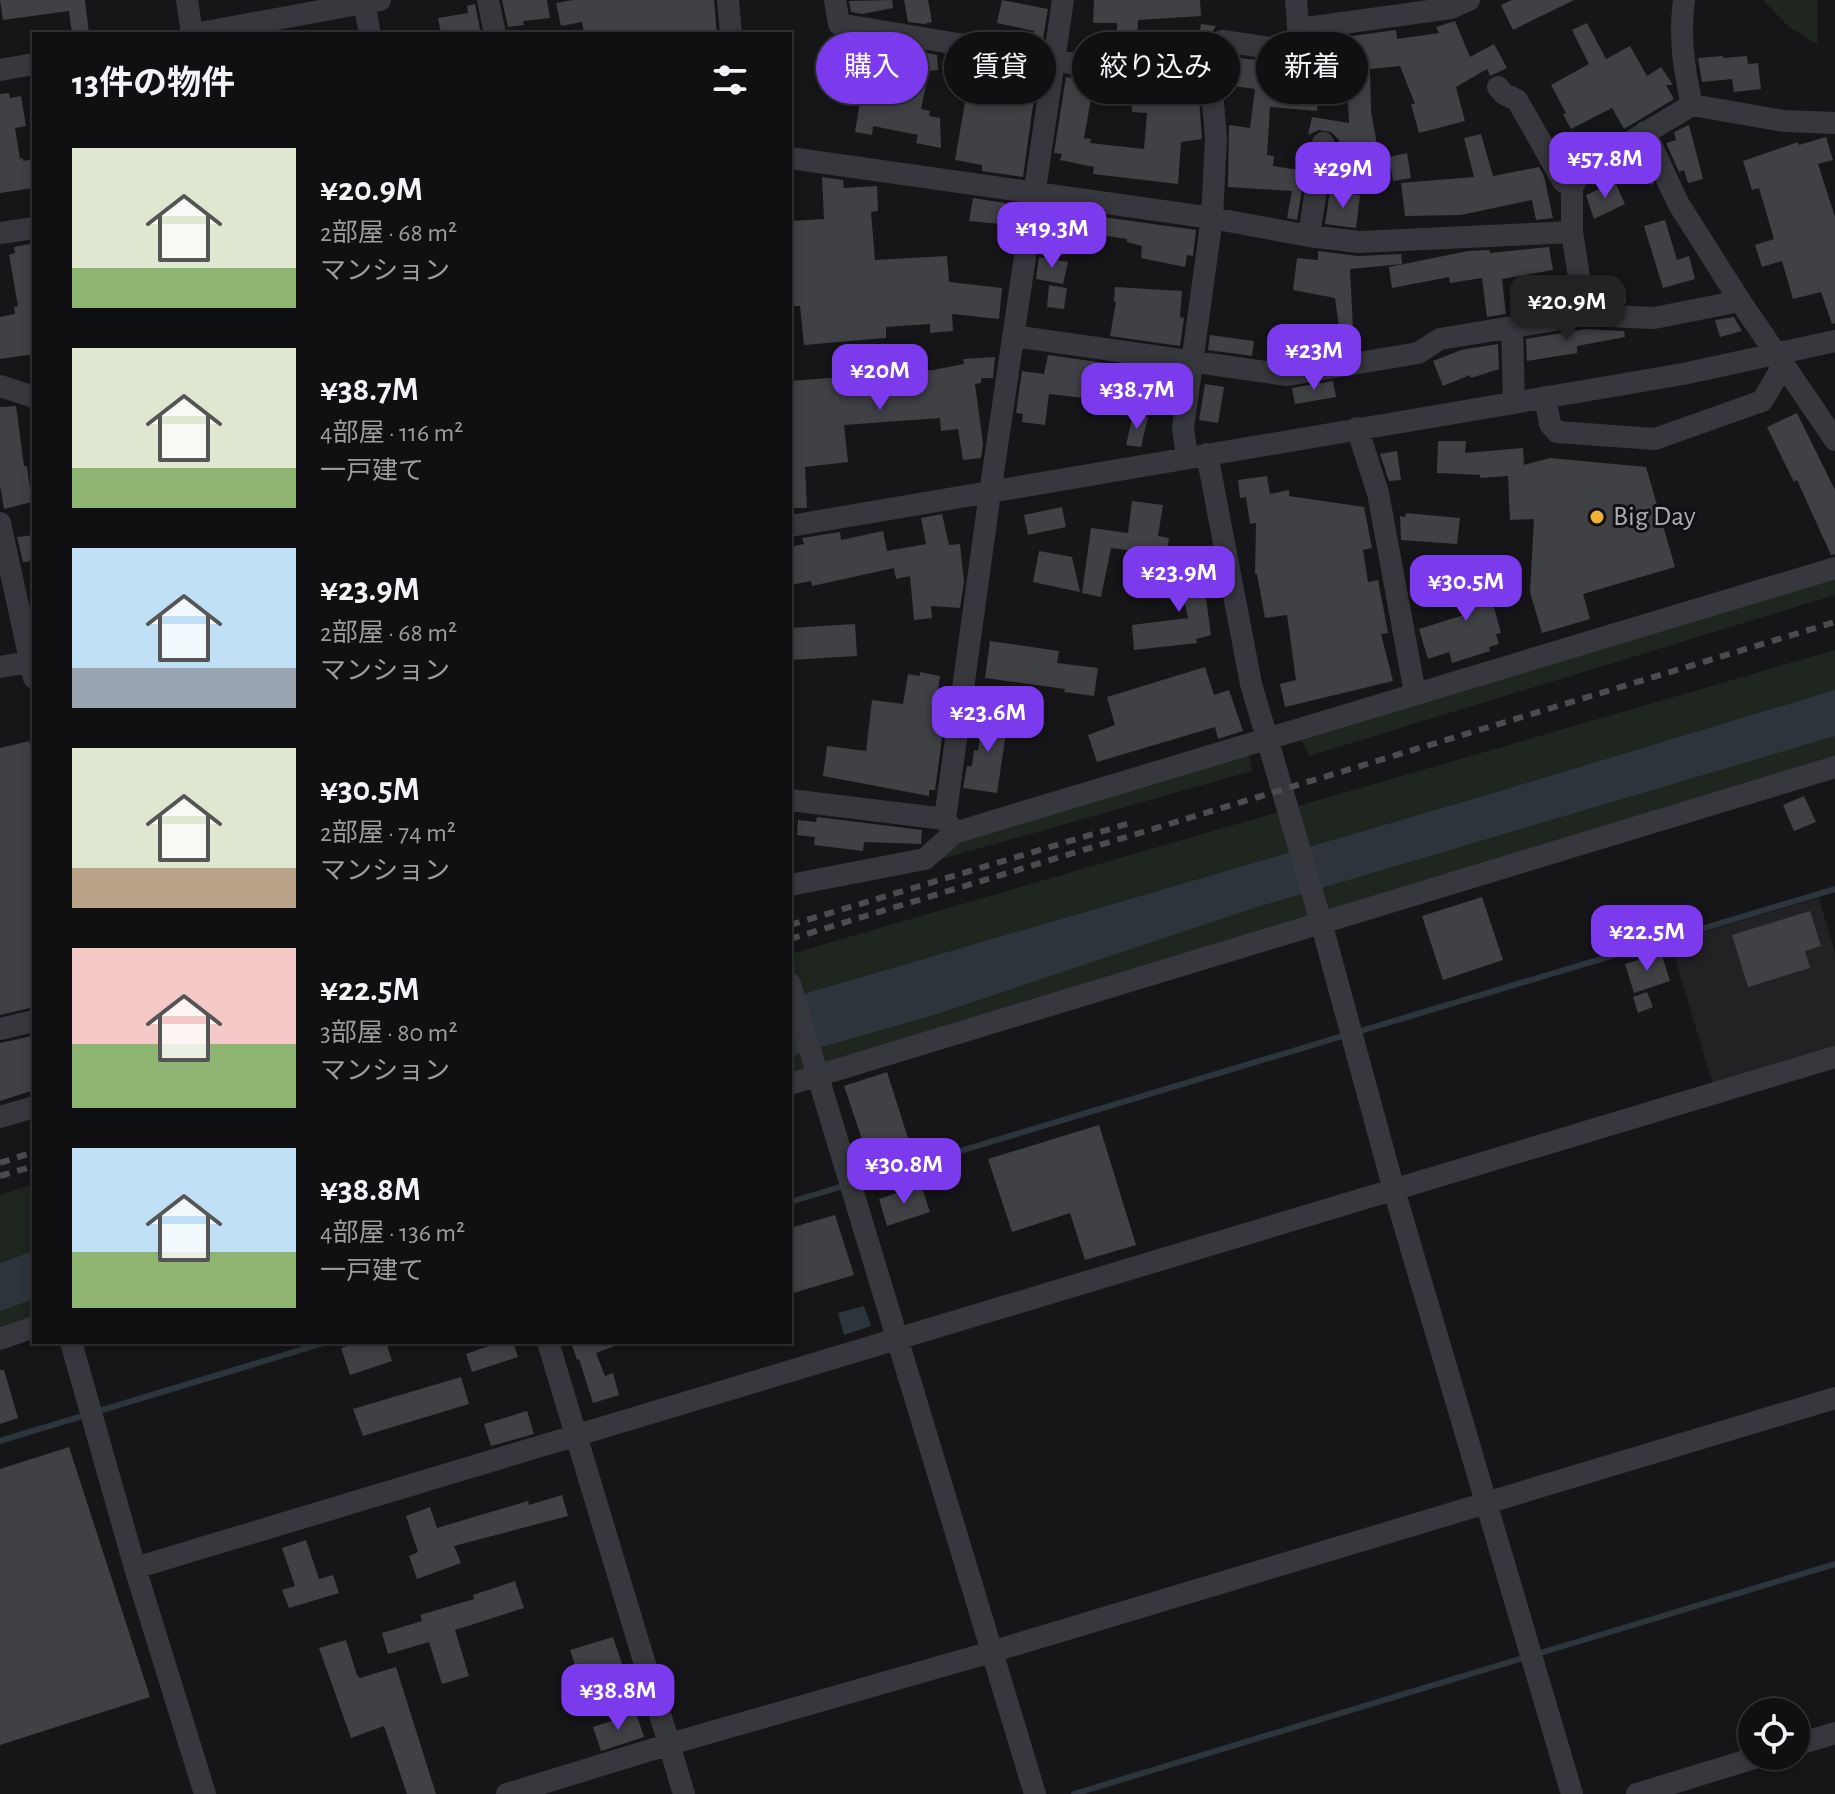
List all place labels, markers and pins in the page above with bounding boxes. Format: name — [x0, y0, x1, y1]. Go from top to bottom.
pin: ¥57.8M — [1540, 132, 1670, 200]
pin: ¥29M — [1296, 142, 1390, 210]
pin: ¥19.3M — [987, 202, 1117, 270]
pin: ¥20.9M — [1502, 275, 1632, 343]
pin: ¥23M — [1267, 324, 1361, 392]
pin: ¥20M — [833, 344, 927, 412]
pin: ¥38.7M — [1072, 363, 1202, 431]
place label: Big Day — [1613, 503, 1696, 531]
marker: Big Day — [1588, 508, 1606, 526]
pin: ¥23.9M — [1114, 546, 1244, 614]
pin: ¥30.5M — [1401, 555, 1531, 623]
pin: ¥23.6M — [923, 686, 1053, 754]
pin: ¥22.5M — [1582, 905, 1712, 973]
pin: ¥30.8M — [839, 1138, 969, 1206]
pin: ¥38.8M — [553, 1664, 683, 1732]

